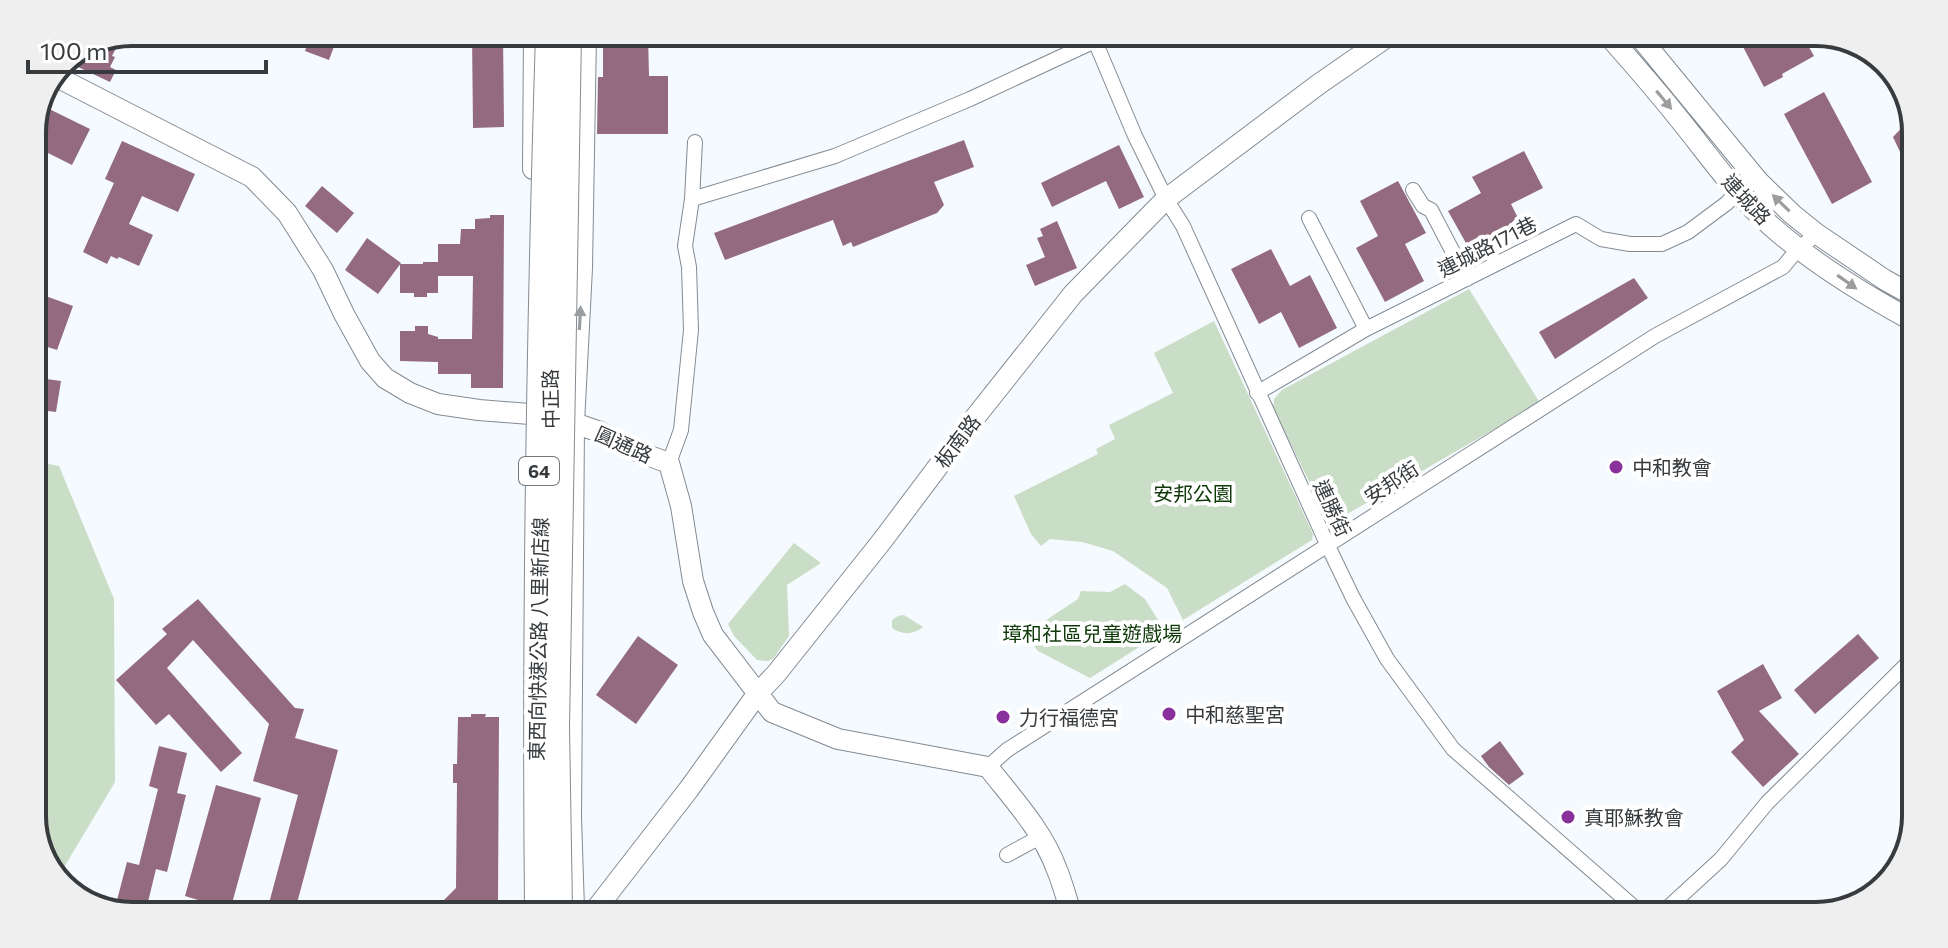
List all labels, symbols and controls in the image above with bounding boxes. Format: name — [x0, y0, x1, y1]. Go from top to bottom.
scale bar — [28, 24, 266, 74]
text: 100 m — [40, 36, 107, 65]
one-way arrow — [1655, 90, 1672, 110]
street label: 連城路 — [1718, 169, 1776, 229]
one-way arrow — [1772, 195, 1791, 213]
street label: 連城路171巷 — [1434, 211, 1540, 281]
one-way arrow — [1836, 274, 1857, 289]
one-way arrow — [573, 305, 586, 330]
street label: 中正路 — [537, 369, 563, 429]
street label: 板南路 — [929, 410, 985, 472]
street label: 圓通路 — [592, 421, 656, 467]
place label: 中和教會 — [1632, 455, 1712, 479]
street label: 安邦街 — [1359, 456, 1423, 508]
road number: 64 — [519, 457, 559, 485]
marker: 中和教會 — [1607, 458, 1625, 476]
street label: 連勝街 — [1309, 476, 1357, 540]
park label: 安邦公園 — [1153, 481, 1233, 505]
street label: 東西向快速公路 八里新店線 — [524, 517, 552, 761]
park label: 璋和社區兒童遊戲場 — [1002, 621, 1182, 645]
place label: 中和慈聖宮 — [1185, 702, 1285, 726]
place label: 力行福德宮 — [1019, 705, 1119, 729]
marker: 中和慈聖宮 — [1160, 705, 1178, 723]
marker: 力行福德宮 — [994, 708, 1012, 726]
place label: 真耶穌教會 — [1584, 805, 1684, 829]
marker: 真耶穌教會 — [1559, 808, 1577, 826]

